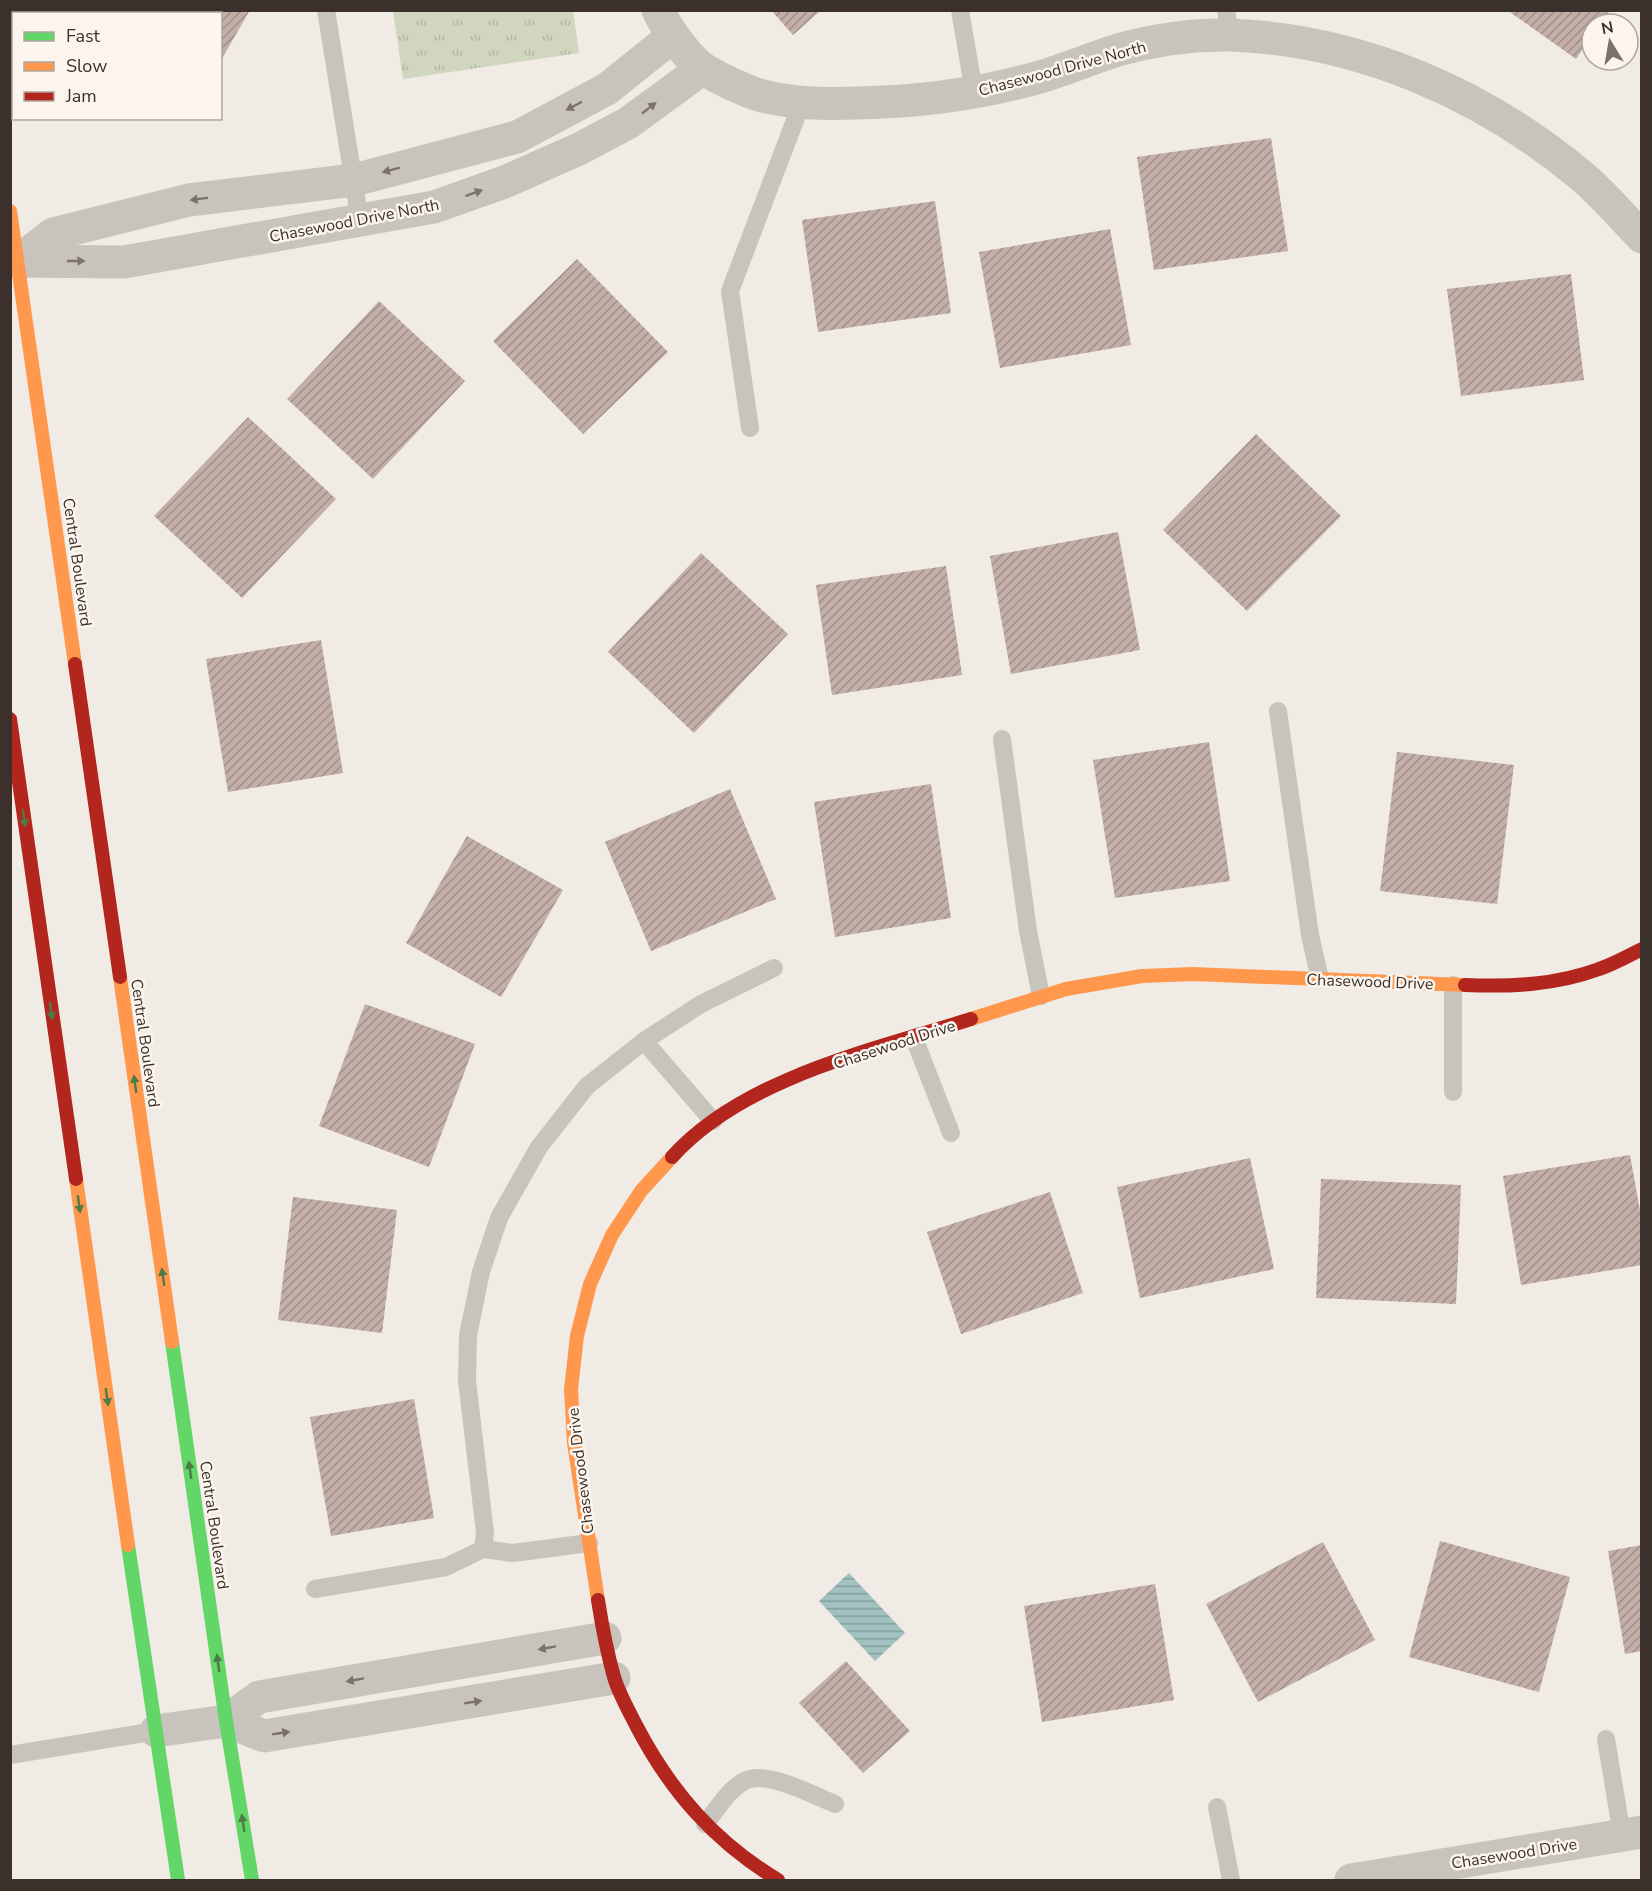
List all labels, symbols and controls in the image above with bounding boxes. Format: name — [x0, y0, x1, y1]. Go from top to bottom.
legend — [12, 12, 222, 120]
north arrow — [1580, 12, 1640, 72]
text: N — [1599, 16, 1615, 40]
text: Fast — [66, 24, 101, 48]
street label: Chasewood Drive North — [976, 36, 1148, 102]
text: Slow — [66, 54, 107, 78]
text: Jam — [65, 84, 97, 108]
one-way arrow — [565, 101, 582, 111]
one-way arrow — [641, 102, 656, 114]
one-way arrow — [382, 166, 400, 176]
one-way arrow — [465, 187, 483, 197]
one-way arrow — [189, 194, 208, 203]
street label: Chasewood Drive North — [267, 194, 441, 248]
one-way arrow — [67, 257, 86, 266]
street label: Central Boulevard — [57, 496, 97, 628]
one-way arrow — [20, 809, 29, 828]
street label: Chasewood Drive — [1306, 969, 1434, 995]
street label: Central Boulevard — [125, 977, 165, 1109]
one-way arrow — [47, 1002, 56, 1021]
street label: Chasewood Drive — [831, 1015, 958, 1075]
one-way arrow — [131, 1074, 140, 1093]
one-way arrow — [74, 1195, 83, 1214]
one-way arrow — [158, 1267, 167, 1286]
one-way arrow — [102, 1388, 111, 1407]
street label: Chasewood Drive — [562, 1407, 600, 1535]
street label: Central Boulevard — [194, 1459, 234, 1591]
one-way arrow — [186, 1460, 195, 1479]
one-way arrow — [538, 1644, 557, 1653]
one-way arrow — [213, 1653, 222, 1672]
one-way arrow — [345, 1676, 364, 1685]
one-way arrow — [464, 1697, 483, 1706]
one-way arrow — [272, 1729, 291, 1738]
one-way arrow — [238, 1813, 247, 1832]
street label: Chasewood Drive — [1450, 1833, 1579, 1875]

